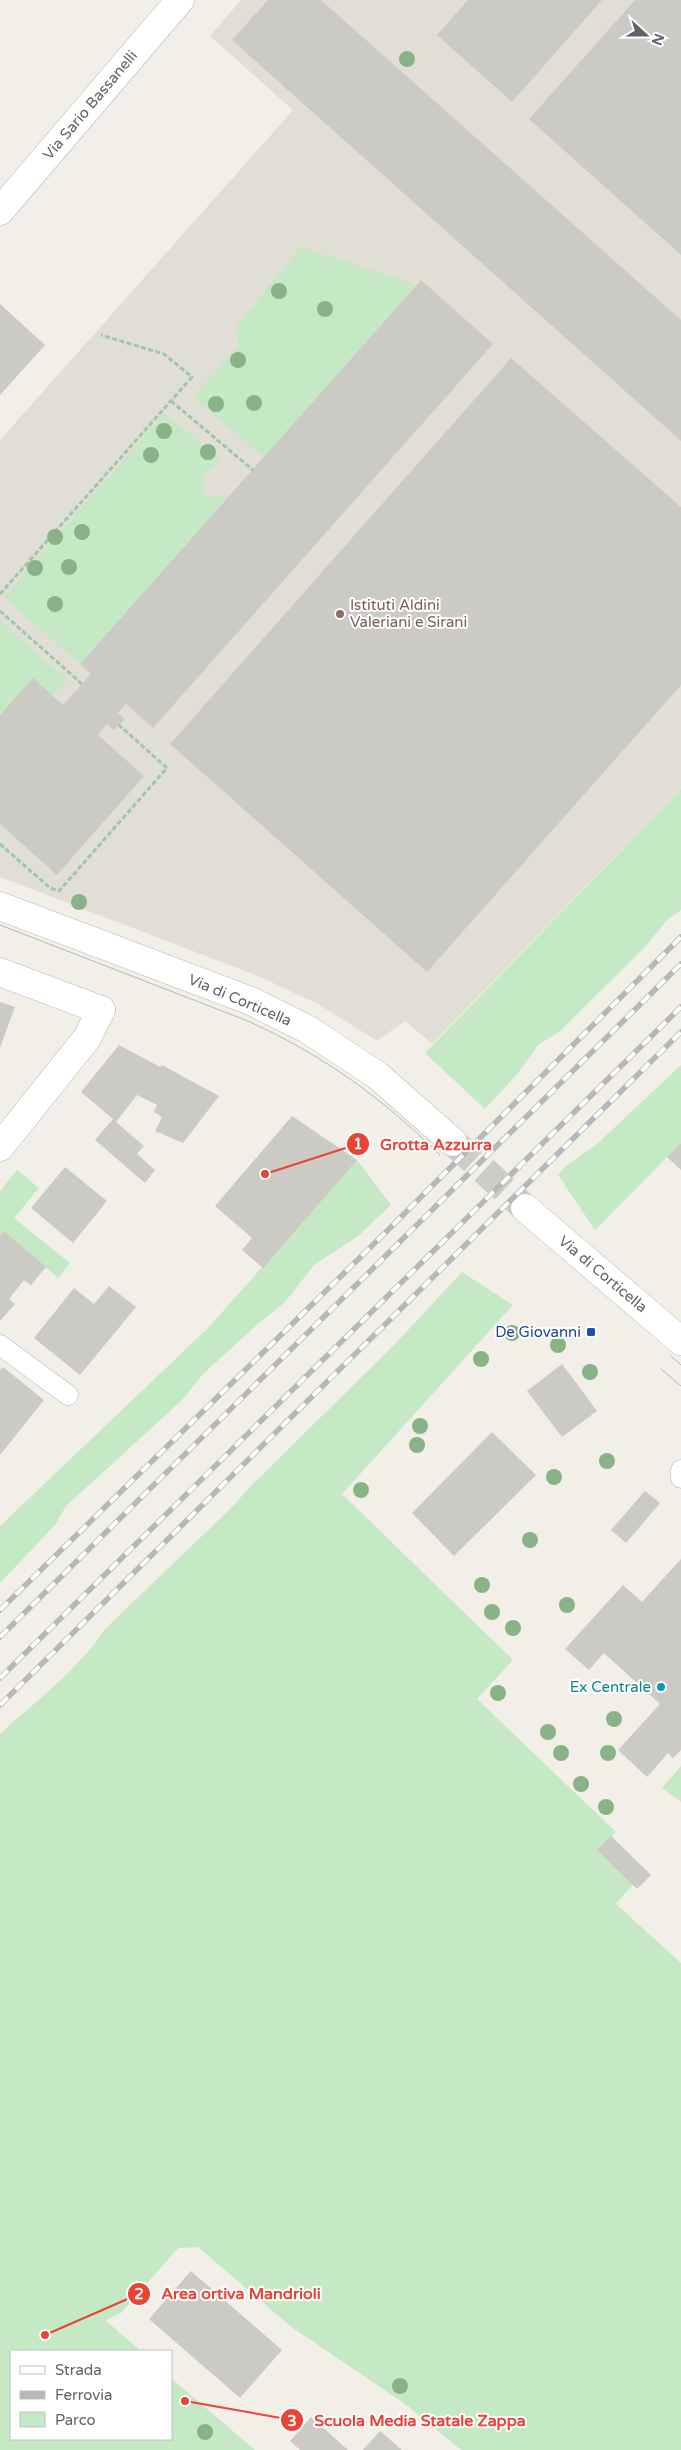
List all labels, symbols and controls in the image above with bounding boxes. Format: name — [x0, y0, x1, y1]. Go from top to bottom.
north arrow — [621, 10, 671, 60]
text: N — [648, 31, 668, 48]
street label: Via Sario Bassanelli — [39, 47, 141, 163]
place label: Istituti Aldini Valeriani e Sirani — [350, 596, 467, 631]
marker: Istituti Aldini Valeriani e Sirani — [334, 608, 346, 620]
street label: Via di Corticella — [186, 970, 294, 1030]
callout: Grotta Azzurra — [345, 1129, 502, 1160]
text: 1 — [353, 1135, 363, 1153]
text: Grotta Azzurra — [380, 1135, 492, 1155]
street label: Via di Corticella — [555, 1232, 651, 1316]
place label: De Giovanni — [495, 1323, 581, 1341]
marker: De Giovanni — [585, 1326, 597, 1338]
place label: Ex Centrale — [570, 1678, 651, 1696]
marker: Ex Centrale — [655, 1681, 667, 1693]
callout: Area ortiva Mandrioli — [127, 2278, 331, 2309]
text: Area ortiva Mandrioli — [161, 2284, 321, 2304]
text: 2 — [134, 2285, 144, 2303]
legend — [10, 2350, 172, 2440]
text: Strada — [55, 2361, 102, 2379]
text: Ferrovia — [55, 2386, 112, 2404]
callout: Scuola Media Statale Zappa — [279, 2405, 536, 2436]
text: Parco — [55, 2411, 96, 2429]
text: Scuola Media Statale Zappa — [314, 2411, 526, 2431]
text: 3 — [287, 2412, 297, 2430]

